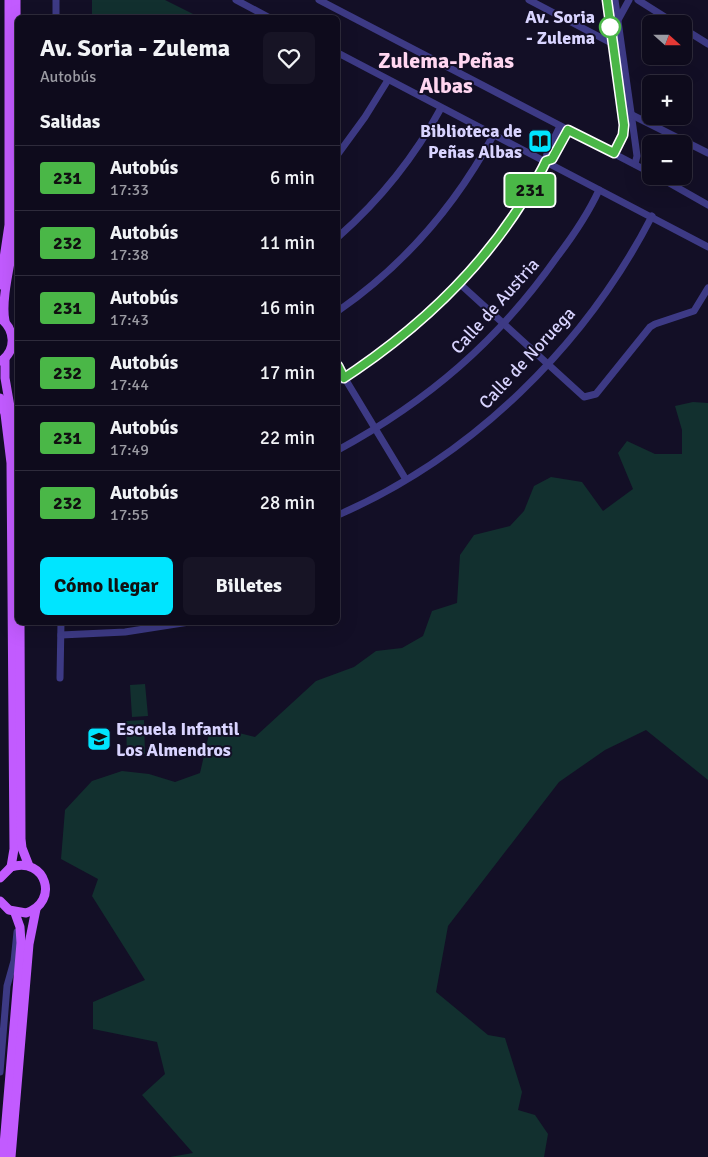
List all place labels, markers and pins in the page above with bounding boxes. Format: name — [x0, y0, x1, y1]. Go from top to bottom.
place label: Av. Soria - Zulema — [525, 6, 595, 49]
marker: Av. Soria - Zulema — [599, 16, 621, 38]
place label: Biblioteca de Peñas Albas — [420, 120, 522, 163]
library icon: Biblioteca de Peñas Albas — [527, 128, 553, 154]
place label: Escuela Infantil Los Almendros — [116, 718, 240, 761]
school or university icon: Escuela Infantil Los Almendros — [86, 726, 112, 752]

